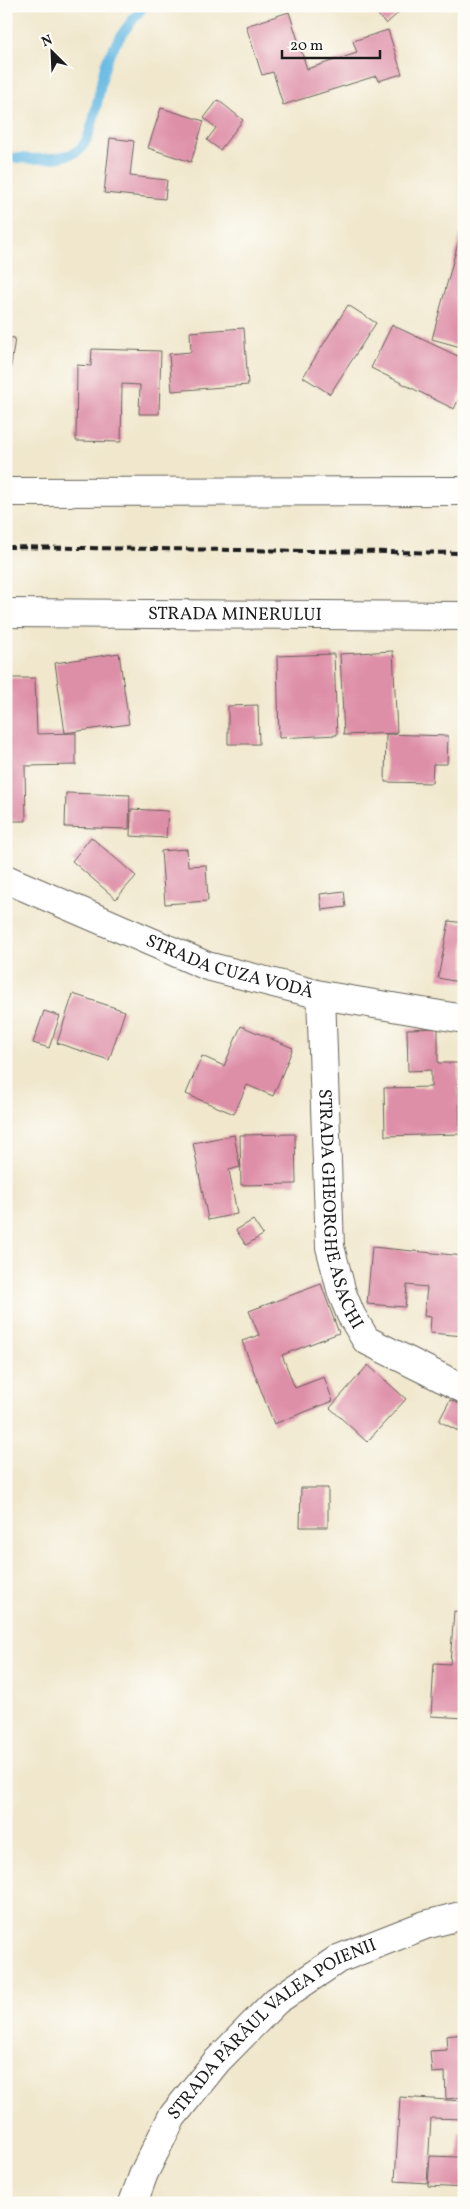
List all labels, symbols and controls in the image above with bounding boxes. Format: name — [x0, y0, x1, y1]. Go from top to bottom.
north arrow — [28, 28, 78, 78]
scale bar — [282, 28, 380, 60]
text: N — [39, 31, 56, 52]
text: 20 m — [290, 36, 323, 57]
street label: STRADA MINERULUI — [148, 601, 322, 628]
street label: STRADA CUZA VODĂ — [142, 928, 317, 1005]
street label: STRADA GHEORGHE ASACHI — [312, 1088, 369, 1334]
street label: STRADA PÂRÂUL VALEA POIENII — [162, 1933, 380, 2125]

